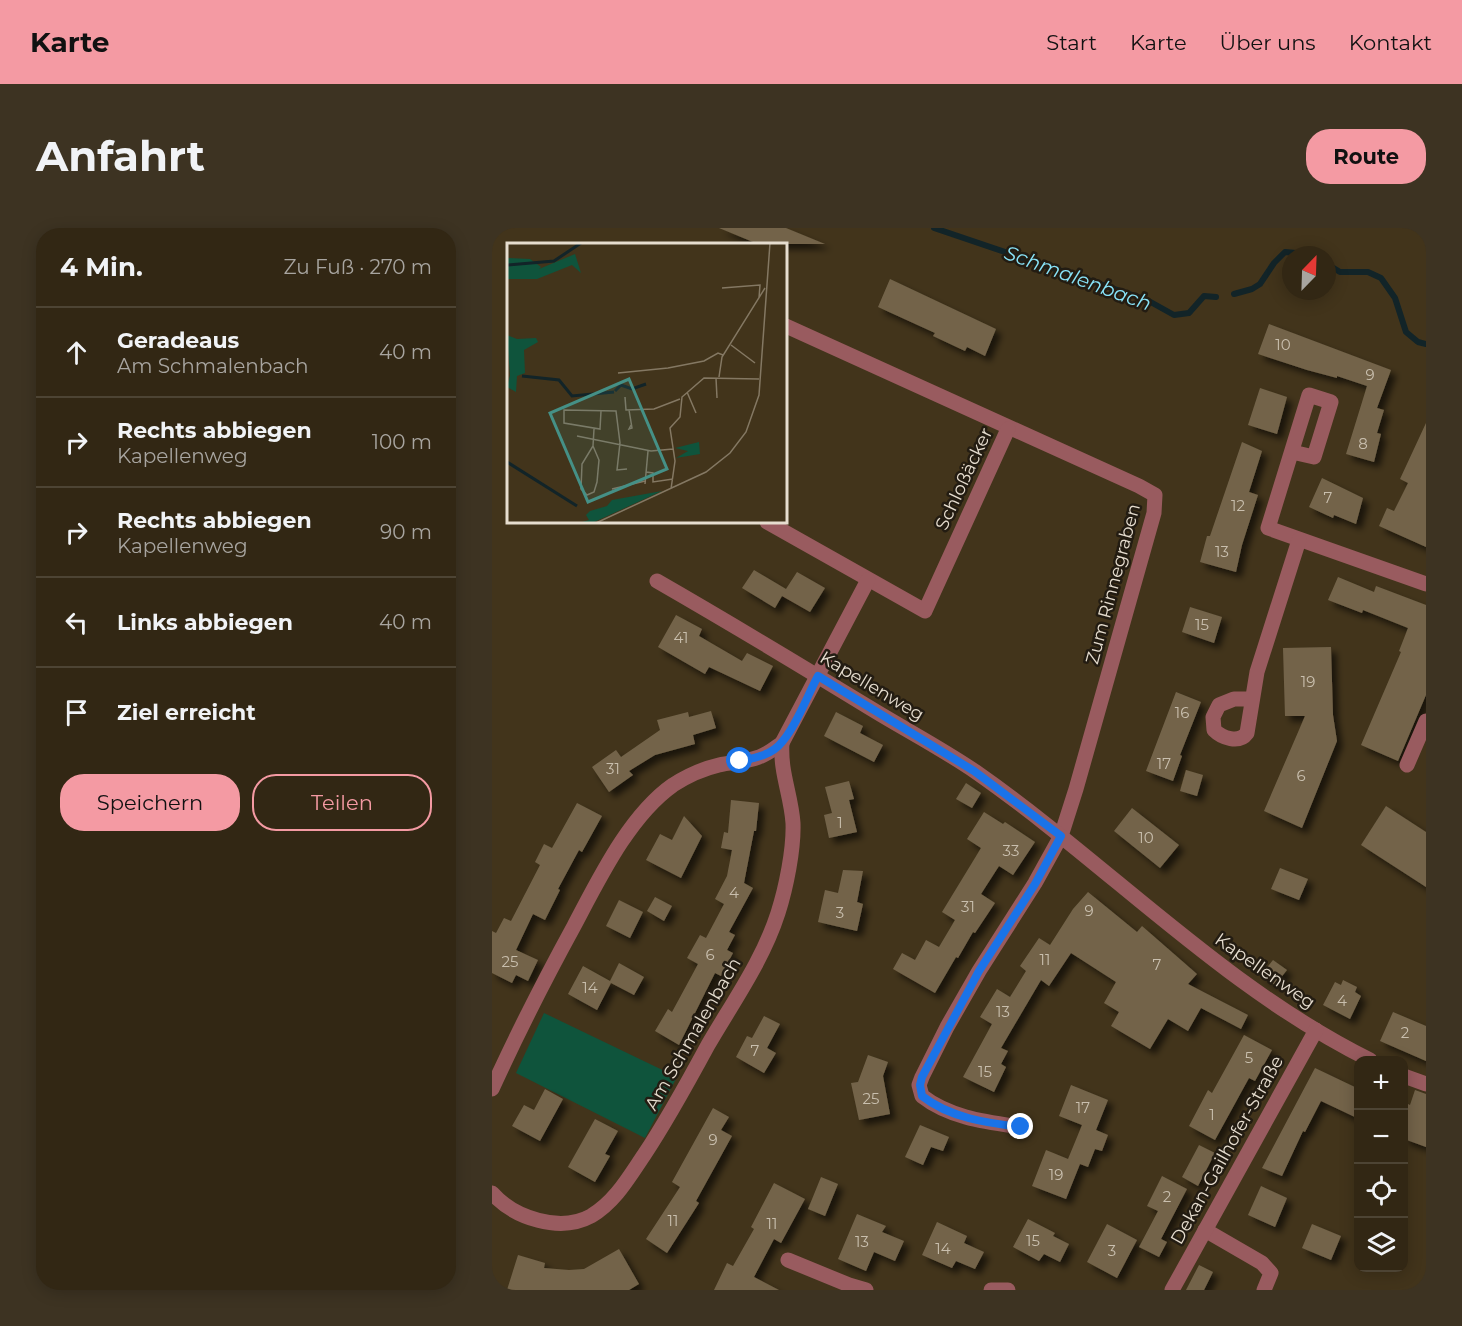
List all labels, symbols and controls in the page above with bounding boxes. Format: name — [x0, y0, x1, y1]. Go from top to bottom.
text: Karte — [30, 25, 110, 59]
text: Start — [1046, 30, 1097, 55]
text: Karte — [1130, 30, 1187, 55]
text: Über uns — [1220, 30, 1316, 55]
text: Kontakt — [1349, 30, 1432, 55]
button: Route — [1306, 129, 1426, 184]
text: Anfahrt — [36, 130, 205, 182]
water label: Schmalenbach — [1001, 240, 1155, 316]
inset map — [507, 243, 788, 524]
north arrow — [1282, 246, 1336, 300]
text: 4 Min. — [60, 251, 143, 283]
text: Zu Fuß · 270 m — [283, 255, 432, 279]
text: Geradeaus — [117, 327, 239, 354]
house number: 10 — [1275, 335, 1291, 354]
icon: ahead — [60, 336, 93, 369]
text: 40 m — [379, 340, 432, 364]
text: Am Schmalenbach — [117, 354, 309, 378]
house number: 9 — [1365, 365, 1375, 384]
text: Rechts abbiegen — [117, 417, 312, 444]
street label: Schloßäcker — [931, 424, 997, 534]
icon: right — [60, 426, 93, 459]
text: 100 m — [372, 430, 432, 454]
house number: 8 — [1358, 434, 1368, 453]
text: Kapellenweg — [117, 444, 248, 468]
house number: 7 — [1324, 488, 1333, 507]
house number: 12 — [1231, 496, 1245, 515]
street label: Zum Rinnegraben — [1081, 501, 1145, 667]
text: Rechts abbiegen — [117, 507, 312, 534]
icon: right — [60, 516, 93, 549]
text: 90 m — [380, 520, 432, 544]
text: Kapellenweg — [117, 534, 248, 558]
house number: 13 — [1215, 542, 1229, 561]
icon: left — [60, 606, 93, 639]
text: Links abbiegen — [117, 609, 293, 636]
text: 40 m — [379, 610, 432, 634]
house number: 15 — [1195, 615, 1209, 634]
house number: 41 — [674, 628, 688, 647]
street label: Kapellenweg — [816, 646, 928, 726]
house number: 19 — [1301, 672, 1315, 691]
icon: arrive — [60, 696, 93, 729]
text: Ziel erreicht — [117, 699, 256, 726]
house number: 16 — [1175, 703, 1189, 722]
route start — [726, 747, 752, 773]
house number: 17 — [1157, 754, 1171, 773]
house number: 31 — [606, 759, 620, 778]
house number: 6 — [1296, 766, 1306, 785]
button: Speichern — [60, 774, 240, 831]
button: Teilen — [252, 774, 432, 831]
house number: 1 — [837, 813, 843, 832]
house number: 10 — [1138, 828, 1154, 847]
house number: 33 — [1003, 841, 1019, 860]
house number: 4 — [729, 883, 739, 902]
house number: 31 — [961, 897, 975, 916]
house number: 9 — [1084, 901, 1094, 920]
house number: 3 — [836, 903, 844, 922]
street label: Kapellenweg — [1211, 928, 1319, 1014]
house number: 6 — [705, 945, 715, 964]
house number: 11 — [1040, 950, 1050, 969]
house number: 25 — [501, 952, 519, 971]
street label: Am Schmalenbach — [640, 954, 746, 1114]
house number: 7 — [1153, 955, 1162, 974]
house number: 14 — [582, 978, 598, 997]
house number: 4 — [1337, 991, 1347, 1010]
house number: 13 — [996, 1002, 1010, 1021]
house number: 2 — [1401, 1023, 1409, 1042]
house number: 7 — [751, 1041, 760, 1060]
house number: 5 — [1245, 1048, 1253, 1067]
street label: Dekan-Gailhofer-Straße — [1166, 1052, 1288, 1248]
map controls — [1354, 1056, 1408, 1272]
button: + — [1354, 1056, 1408, 1110]
house number: 15 — [978, 1062, 992, 1081]
house number: 25 — [862, 1089, 880, 1108]
house number: 17 — [1076, 1098, 1090, 1117]
house number: 1 — [1209, 1105, 1215, 1124]
button: − — [1354, 1110, 1408, 1164]
route end — [1007, 1113, 1033, 1139]
house number: 9 — [708, 1130, 718, 1149]
button: locate — [1354, 1164, 1408, 1218]
house number: 19 — [1049, 1165, 1063, 1184]
house number: 2 — [1163, 1187, 1171, 1206]
house number: 11 — [668, 1211, 678, 1230]
house number: 11 — [767, 1214, 777, 1233]
button: layers — [1354, 1218, 1408, 1272]
house number: 15 — [1026, 1231, 1040, 1250]
house number: 13 — [855, 1232, 869, 1251]
house number: 14 — [935, 1239, 951, 1258]
house number: 3 — [1108, 1241, 1116, 1260]

